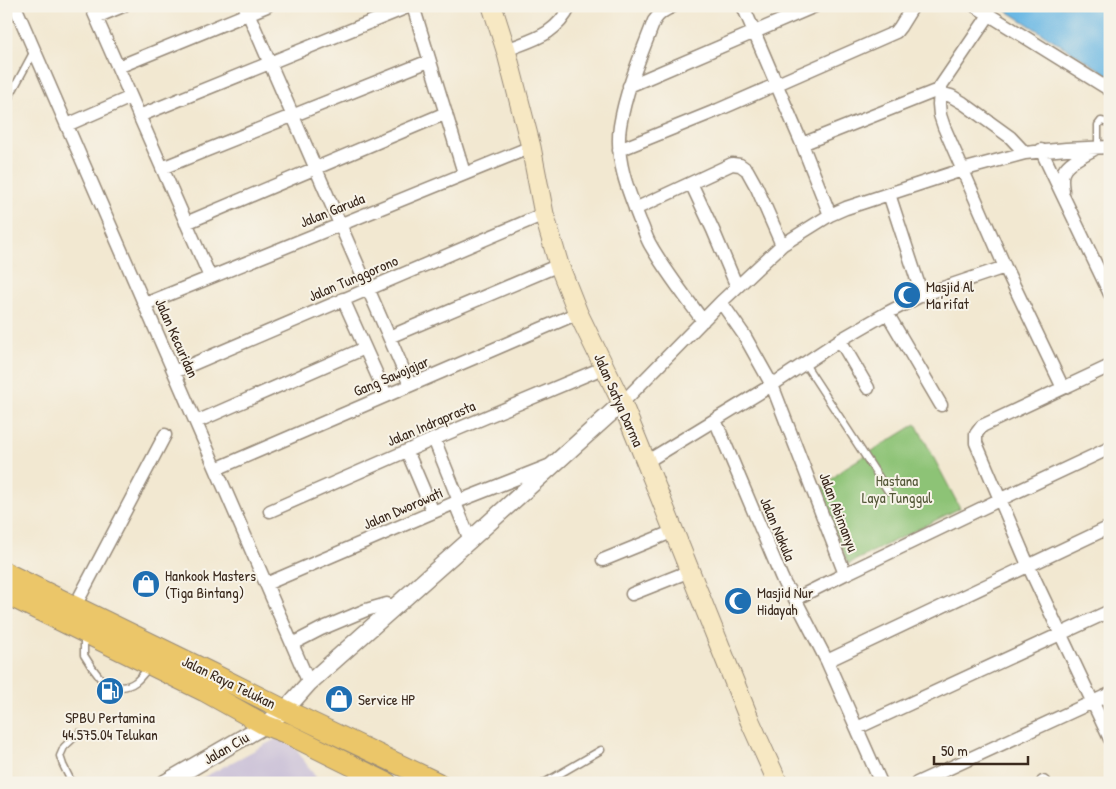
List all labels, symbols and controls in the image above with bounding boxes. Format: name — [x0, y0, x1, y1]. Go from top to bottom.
street label: Jalan Garuda — [296, 187, 368, 232]
street label: Jalan Tunggorono — [305, 250, 401, 306]
place label: Masjid Al Ma'rifat — [926, 276, 974, 314]
mosque icon: Masjid Al Ma'rifat — [892, 280, 922, 310]
street label: Jalan Kecuridan — [150, 295, 204, 381]
street label: Jalan Satya Darma — [589, 350, 649, 450]
street label: Gang Sawojajar — [350, 351, 432, 401]
street label: Jalan Indraprasta — [384, 395, 479, 451]
street label: Jalan Abimanyu — [814, 469, 864, 555]
park label: Hastana Laya Tunggul — [862, 470, 932, 508]
street label: Jalan Dworowati — [360, 482, 446, 534]
street label: Jalan Nakula — [755, 494, 801, 564]
place label: Hankook Masters (Tiga Bintang) — [165, 565, 256, 603]
shop icon: Hankook Masters (Tiga Bintang) — [131, 569, 161, 599]
place label: Masjid Nur Hidayah — [757, 582, 814, 620]
mosque icon: Masjid Nur Hidayah — [723, 586, 753, 616]
street label: Jalan Raya Telukan — [179, 650, 280, 714]
fuel station icon: SPBU Pertamina 44.575.04 Telukan — [95, 676, 125, 706]
shop icon: Service HP — [324, 684, 354, 714]
place label: Service HP — [358, 689, 415, 710]
place label: SPBU Pertamina 44.575.04 Telukan — [62, 707, 158, 745]
street label: Jalan Ciu — [199, 727, 253, 769]
scale bar — [934, 734, 1027, 766]
text: 50 m — [941, 740, 968, 761]

